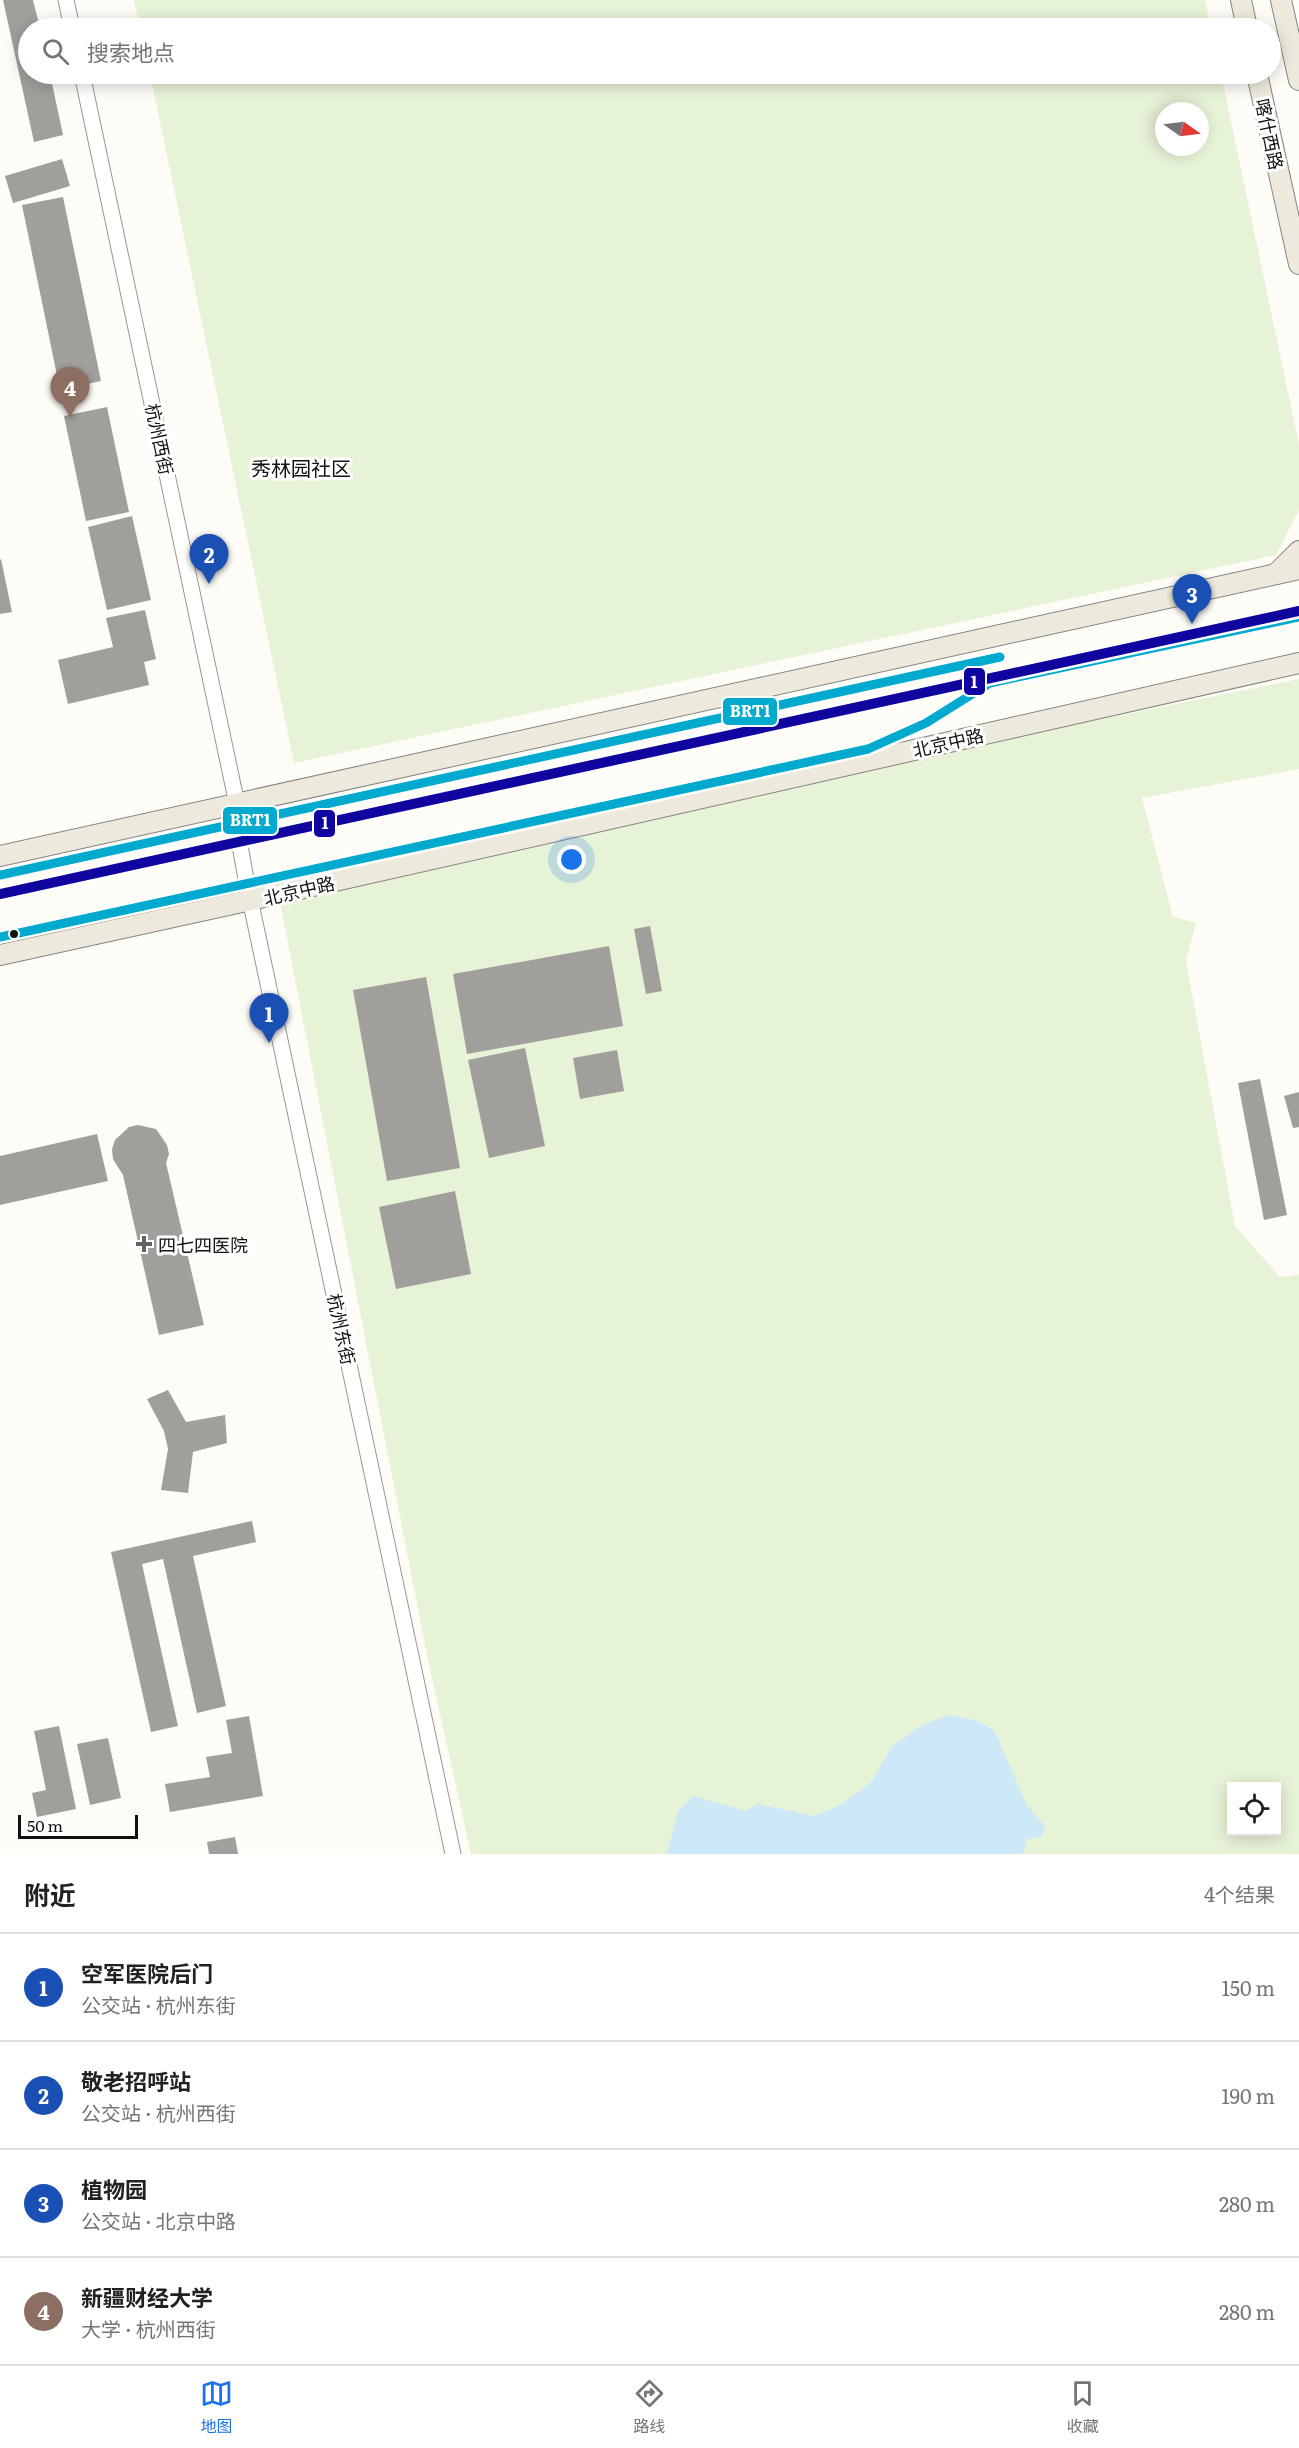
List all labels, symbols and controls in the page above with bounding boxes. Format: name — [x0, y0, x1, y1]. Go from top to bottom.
search box — [18, 18, 1281, 84]
icon: search — [39, 35, 72, 68]
text: 搜索地点 — [87, 35, 175, 68]
street label: 喀什西路 — [1249, 96, 1291, 172]
north arrow — [1155, 102, 1209, 156]
pin: 4 — [50, 368, 90, 417]
street label: 杭州西街 — [139, 401, 181, 477]
district label: 秀林园社区 — [251, 452, 351, 482]
pin: 2 — [190, 534, 228, 584]
pin: 3 — [1172, 574, 1212, 624]
line badge: 1 — [963, 667, 986, 696]
text: 1 — [971, 669, 978, 693]
line badge: BRT1 — [722, 697, 778, 726]
text: BRT1 — [730, 698, 771, 722]
street label: 北京中路 — [910, 721, 986, 763]
line badge: BRT1 — [222, 806, 278, 835]
text: BRT1 — [230, 807, 271, 831]
line badge: 1 — [313, 809, 336, 838]
text: 1 — [322, 810, 329, 834]
your location — [557, 845, 586, 874]
street label: 北京中路 — [261, 869, 337, 911]
unlabelled marker — [8, 928, 20, 940]
pin: 1 — [250, 994, 288, 1043]
place label: 四七四医院 — [158, 1231, 248, 1258]
marker: 四七四医院 — [135, 1235, 153, 1253]
street label: 杭州东街 — [321, 1291, 363, 1367]
map controls — [1227, 1782, 1281, 1836]
button: locate — [1227, 1782, 1281, 1836]
scale bar — [18, 1812, 138, 1840]
text: 50 m — [27, 1813, 63, 1837]
text: 附近 — [24, 1874, 76, 1913]
text: 4个结果 — [1204, 1878, 1275, 1908]
text: 空军医院后门 — [81, 1956, 213, 1989]
text: 1 — [39, 1972, 48, 2002]
text: 150 m — [1222, 1972, 1275, 2002]
text: 公交站 · 杭州东街 — [81, 1989, 236, 2019]
text: 敬老招呼站 — [81, 2064, 191, 2097]
text: 2 — [38, 2080, 49, 2110]
text: 190 m — [1221, 2080, 1275, 2110]
text: 公交站 · 杭州西街 — [81, 2097, 236, 2127]
text: 植物园 — [81, 2172, 147, 2205]
text: 3 — [38, 2188, 49, 2218]
text: 280 m — [1219, 2188, 1275, 2218]
text: 公交站 · 北京中路 — [81, 2205, 236, 2235]
text: 新疆财经大学 — [81, 2280, 213, 2313]
text: 4 — [37, 2296, 50, 2326]
text: 280 m — [1219, 2296, 1275, 2326]
text: 大学 · 杭州西街 — [81, 2313, 216, 2343]
tab: 地图 — [200, 2377, 233, 2437]
tab: 路线 — [633, 2377, 666, 2437]
tab: 收藏 — [1066, 2377, 1099, 2437]

